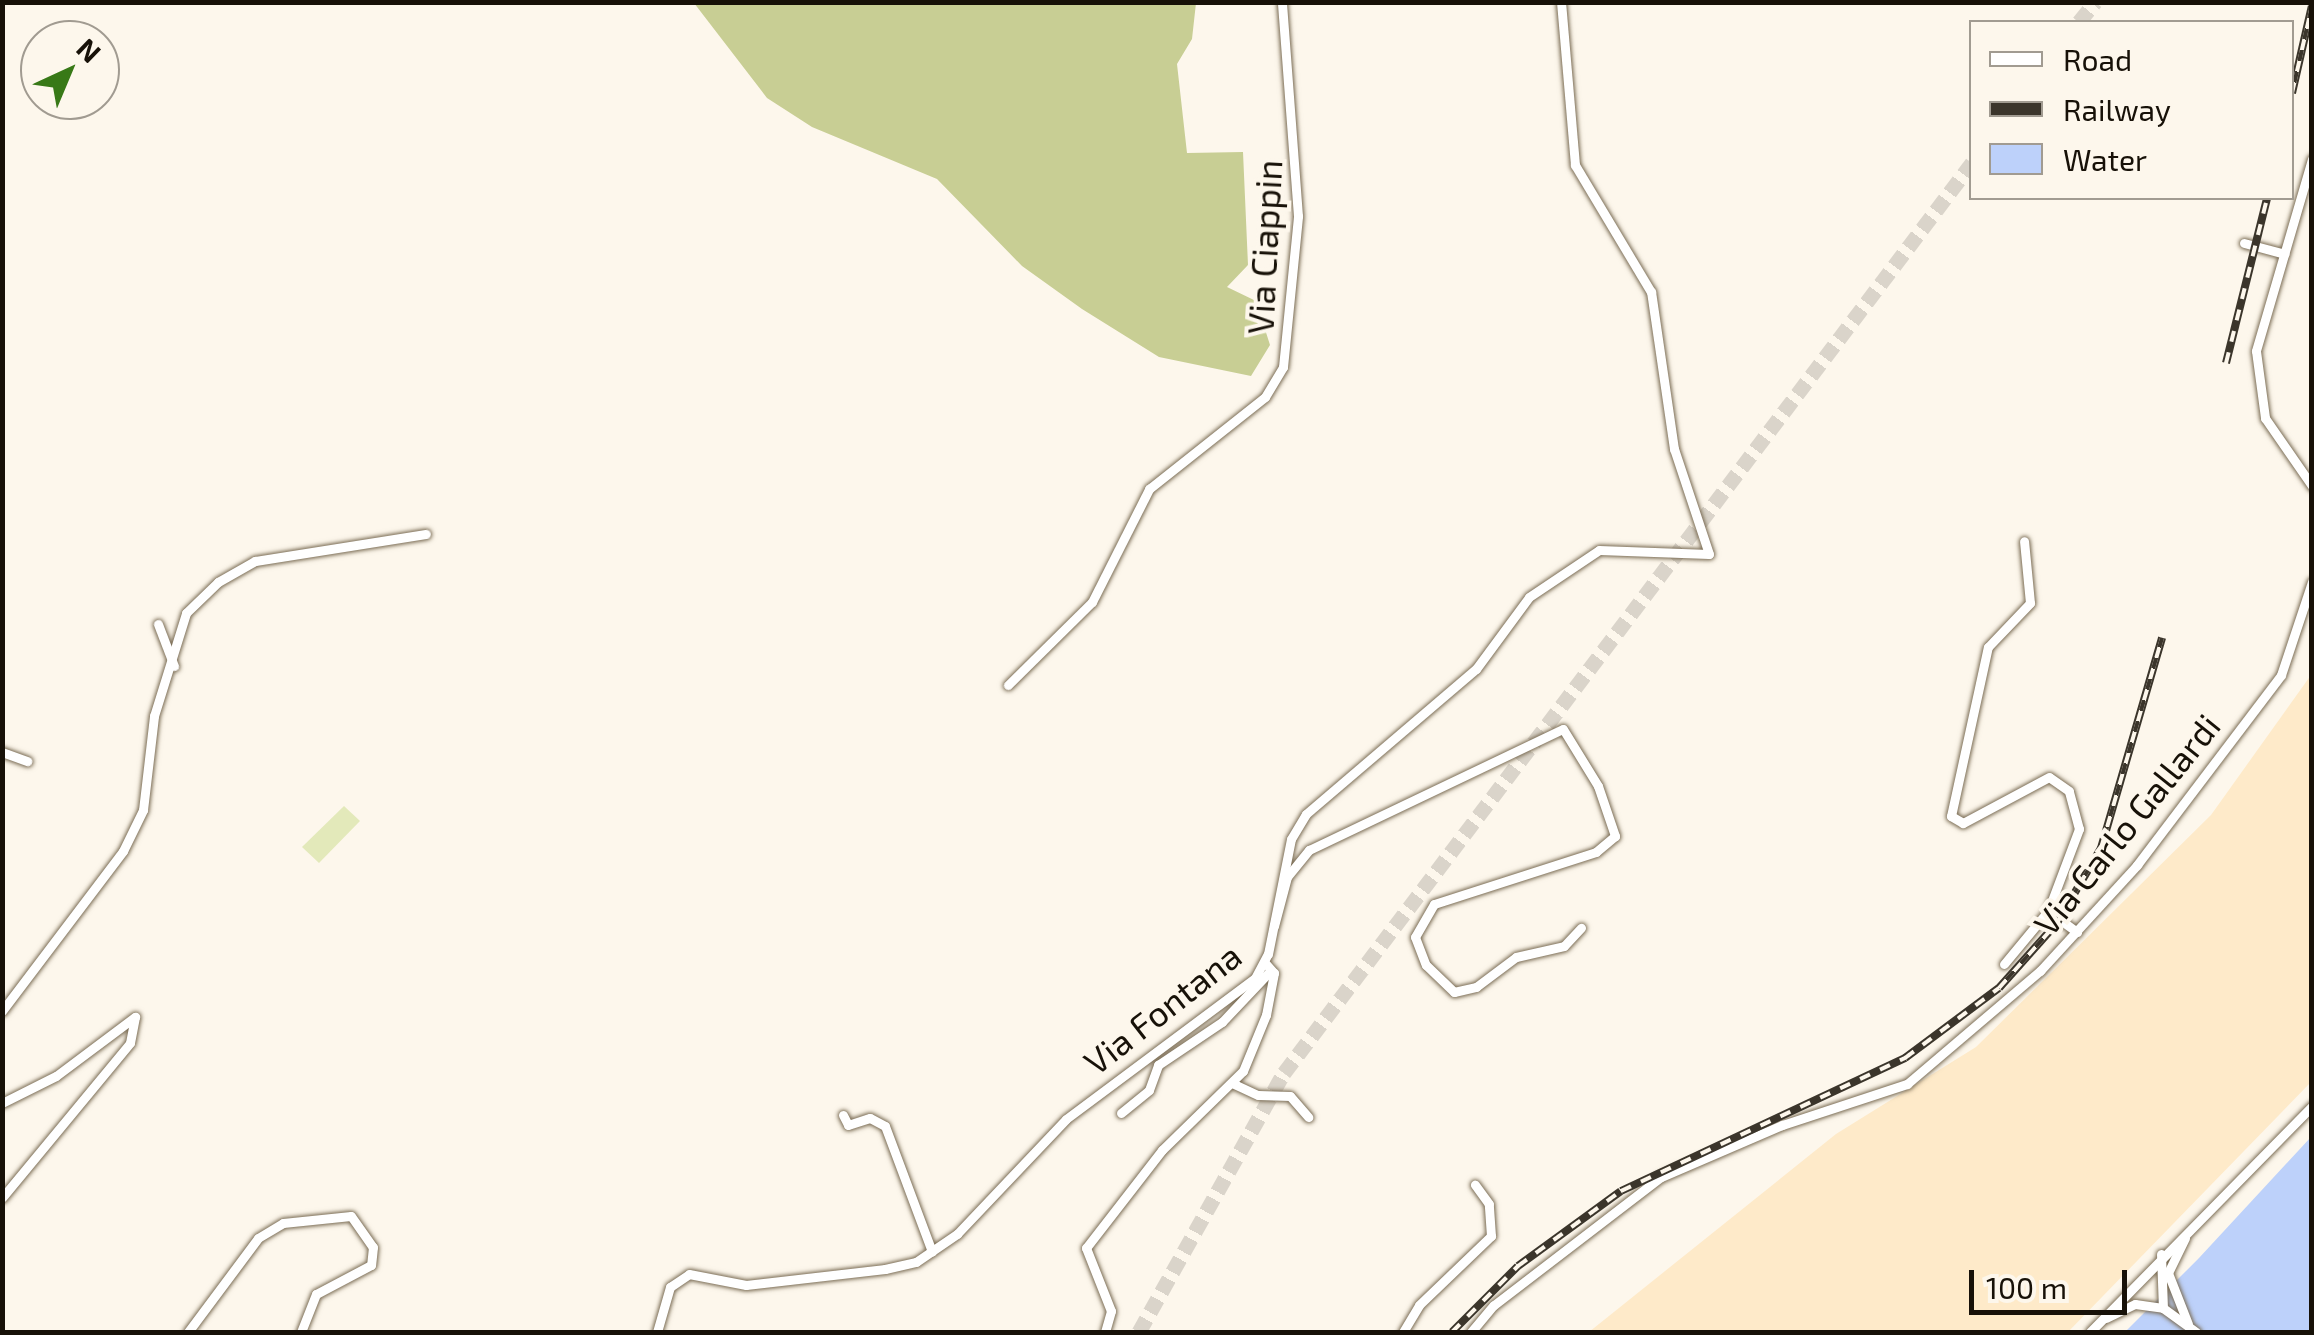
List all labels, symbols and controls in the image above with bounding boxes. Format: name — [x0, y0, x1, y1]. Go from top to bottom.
north arrow — [20, 20, 120, 120]
legend — [1969, 20, 2294, 200]
text: N — [70, 31, 109, 69]
text: Road — [2063, 41, 2132, 77]
text: Railway — [2063, 91, 2171, 127]
text: Water — [2063, 141, 2147, 177]
street label: Via Ciappin — [1238, 159, 1290, 335]
street label: Via Carlo Gallardi — [2024, 705, 2228, 943]
street label: Via Fontana — [1075, 934, 1249, 1082]
scale bar — [1974, 1250, 2132, 1312]
text: 100 m — [1986, 1269, 2067, 1305]

